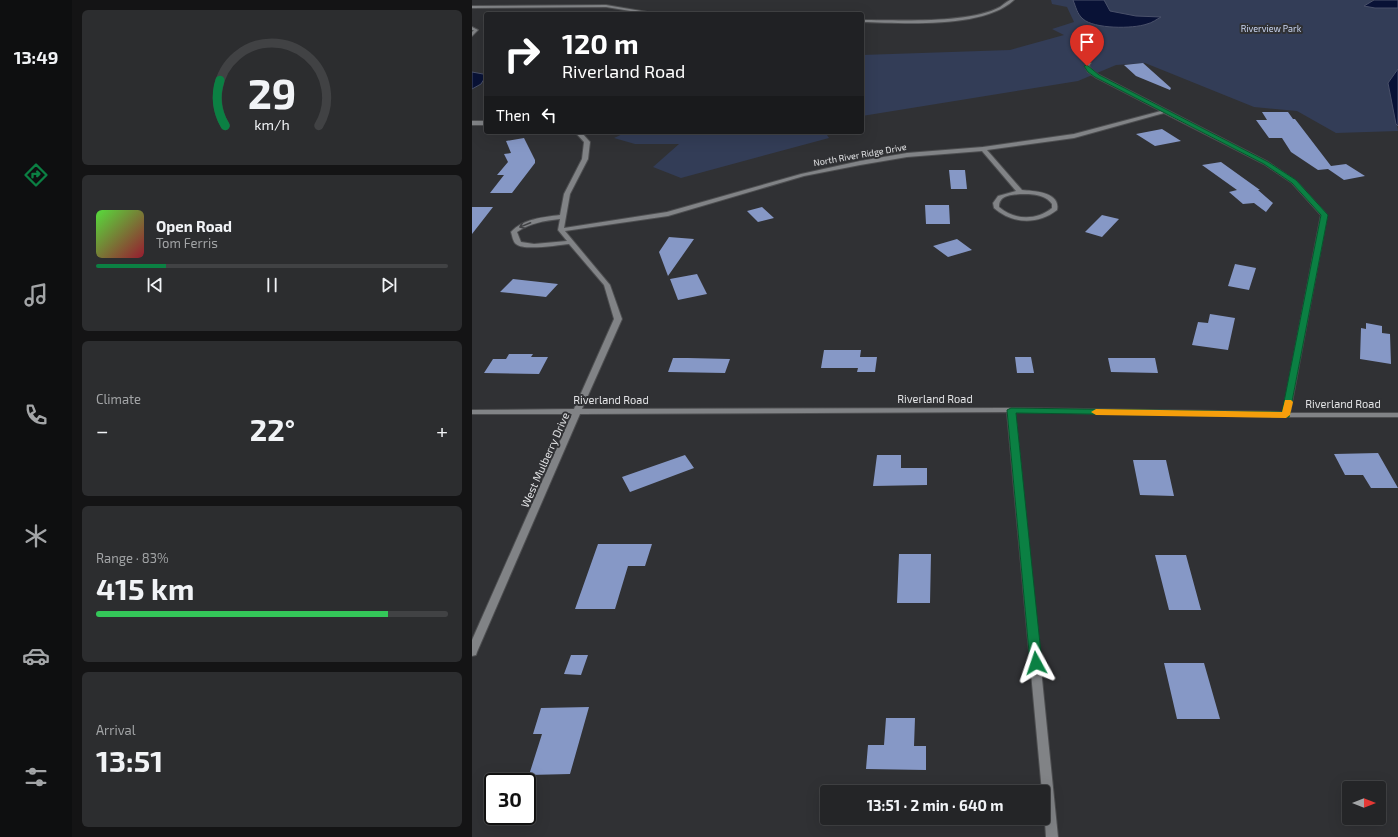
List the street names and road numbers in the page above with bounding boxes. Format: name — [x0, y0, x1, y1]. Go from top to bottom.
street label: North River Ridge Drive — [812, 141, 908, 168]
street label: Riverland Road — [897, 392, 973, 405]
street label: Riverland Road — [573, 393, 649, 406]
street label: Riverland Road — [1305, 397, 1381, 410]
street label: West Mulberry Drive — [518, 410, 571, 509]

